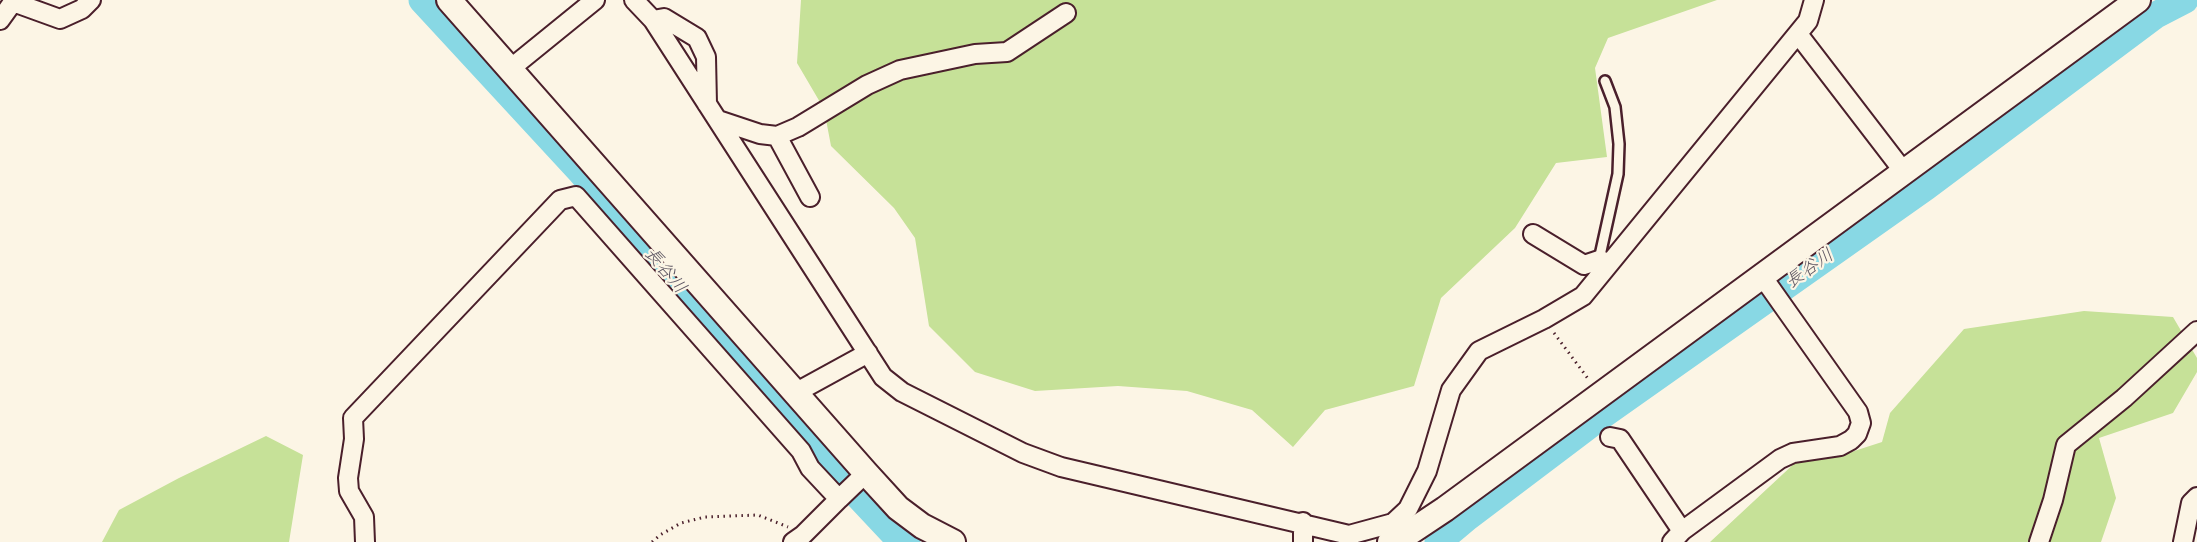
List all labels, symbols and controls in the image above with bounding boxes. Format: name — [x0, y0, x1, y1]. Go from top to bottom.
water label: 長谷川 — [639, 243, 691, 299]
water label: 長谷川 — [1782, 245, 1838, 293]

